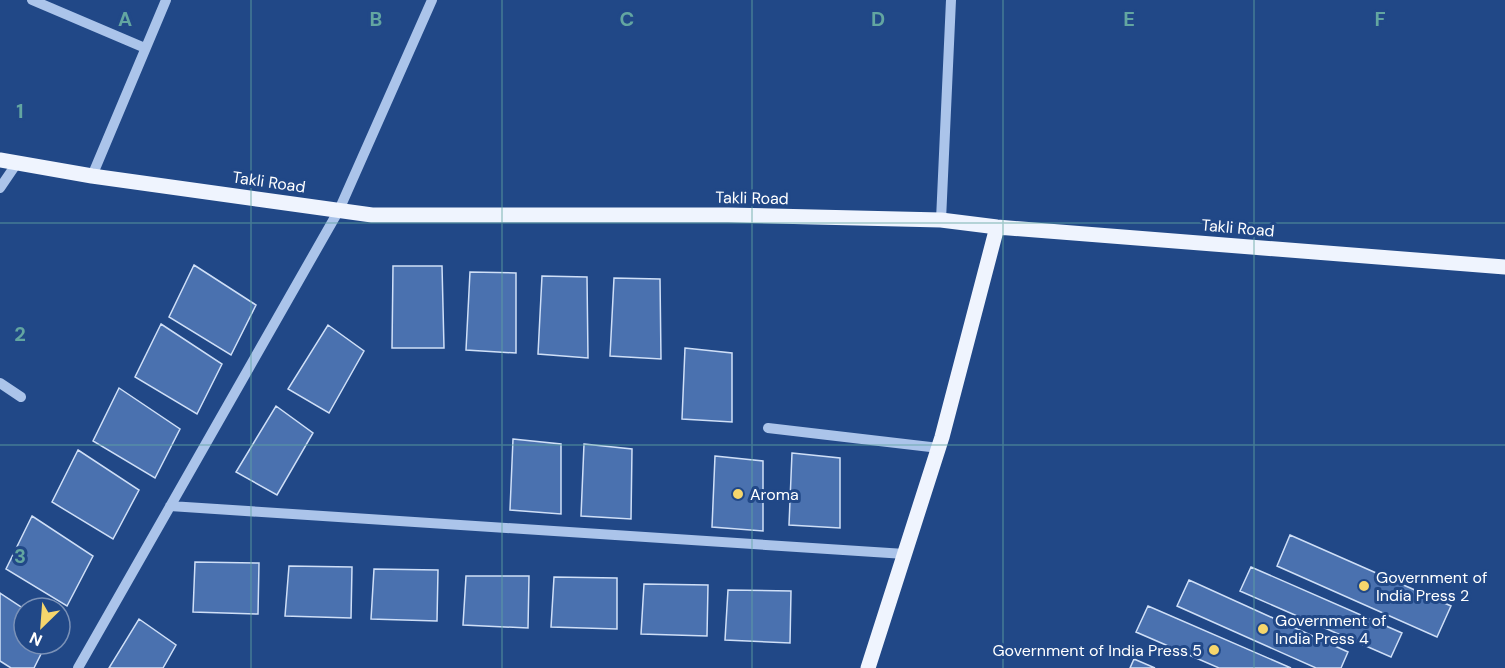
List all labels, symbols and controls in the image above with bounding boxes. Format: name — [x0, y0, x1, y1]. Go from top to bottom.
text: A — [118, 6, 132, 32]
text: B — [370, 6, 382, 32]
text: C — [620, 6, 634, 32]
text: D — [871, 6, 885, 32]
text: E — [1123, 6, 1135, 32]
text: F — [1374, 6, 1386, 32]
text: 1 — [16, 98, 24, 124]
street label: Takli Road — [231, 166, 307, 198]
street label: Takli Road — [715, 187, 789, 209]
street label: Takli Road — [1200, 214, 1276, 242]
text: 2 — [14, 321, 26, 347]
place label: Aroma — [750, 484, 799, 505]
marker: Aroma — [731, 487, 745, 501]
text: 3 — [14, 543, 26, 569]
place label: Government of India Press 2 — [1376, 567, 1487, 606]
marker: Government of India Press 2 — [1357, 579, 1371, 593]
north arrow — [12, 596, 72, 656]
place label: Government of India Press 4 — [1275, 610, 1386, 649]
marker: Government of India Press 4 — [1256, 622, 1270, 636]
text: N — [26, 627, 46, 651]
place label: Government of India Press 5 — [992, 640, 1202, 661]
marker: Government of India Press 5 — [1207, 643, 1221, 657]

